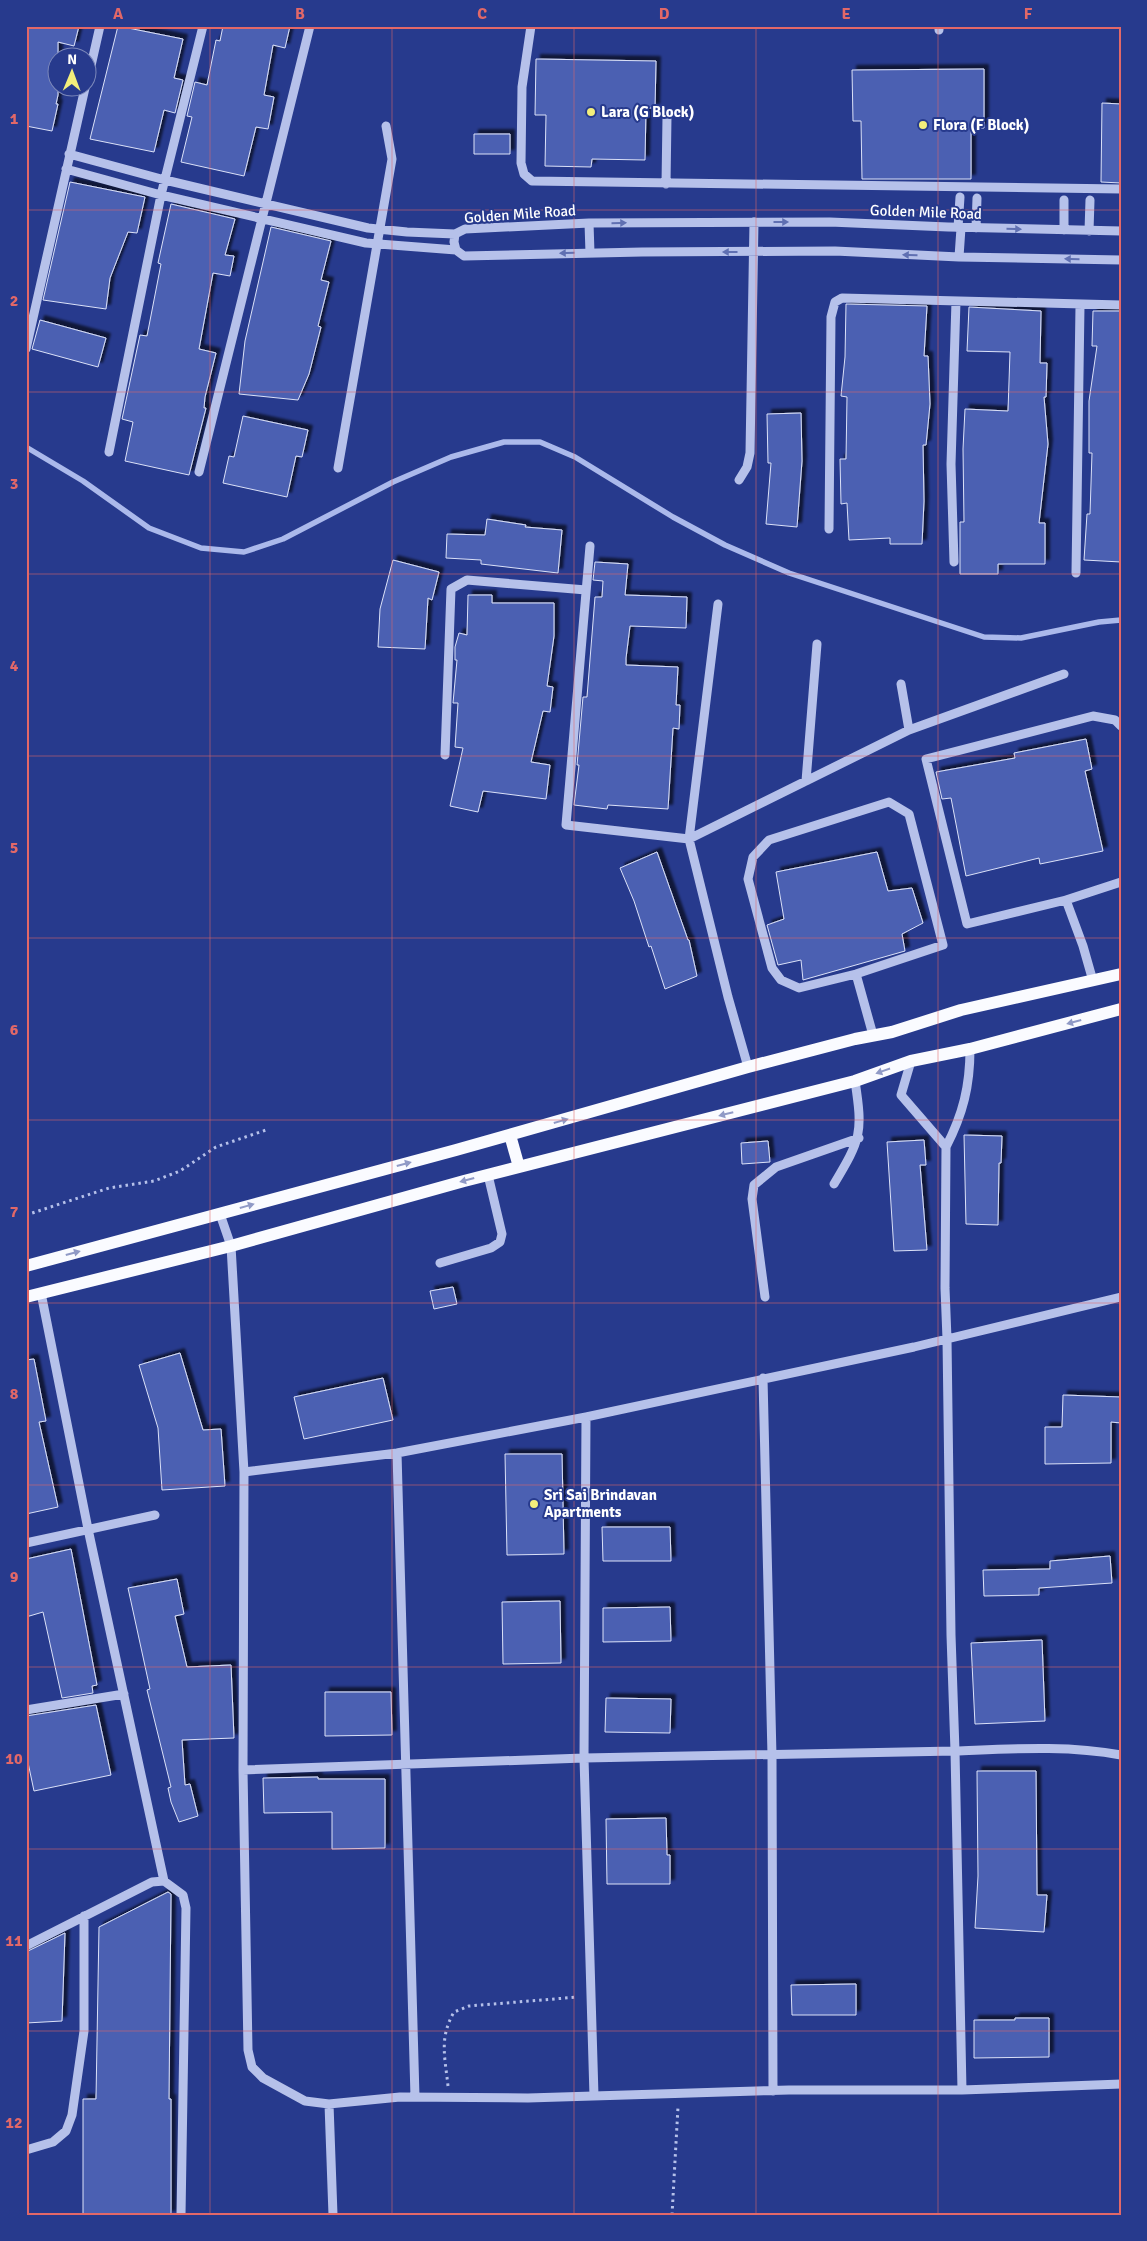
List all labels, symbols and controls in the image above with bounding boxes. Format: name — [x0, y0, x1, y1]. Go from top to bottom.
text: A — [113, 4, 124, 24]
text: B — [295, 4, 305, 24]
text: C — [477, 4, 487, 24]
text: D — [659, 4, 670, 24]
text: E — [841, 4, 851, 24]
text: F — [1024, 4, 1033, 24]
north arrow — [48, 48, 98, 98]
text: N — [67, 51, 77, 68]
place label: Lara (G Block) — [601, 103, 694, 121]
marker: Lara (G Block) — [585, 106, 597, 118]
text: 1 — [10, 109, 19, 129]
place label: Flora (F Block) — [933, 116, 1029, 134]
marker: Flora (F Block) — [917, 119, 929, 131]
street label: Golden Mile Road — [463, 201, 577, 227]
street label: Golden Mile Road — [870, 201, 982, 223]
one-way arrow — [774, 218, 790, 226]
one-way arrow — [611, 219, 627, 227]
one-way arrow — [1006, 225, 1022, 233]
one-way arrow — [721, 248, 737, 256]
one-way arrow — [559, 249, 575, 257]
one-way arrow — [901, 250, 917, 258]
one-way arrow — [1064, 255, 1080, 263]
text: 2 — [10, 291, 18, 311]
text: 3 — [10, 474, 18, 494]
text: 4 — [10, 656, 19, 676]
text: 5 — [10, 838, 18, 858]
one-way arrow — [1066, 1018, 1081, 1026]
text: 6 — [10, 1020, 19, 1040]
one-way arrow — [875, 1068, 890, 1075]
one-way arrow — [718, 1110, 733, 1118]
one-way arrow — [553, 1116, 568, 1124]
one-way arrow — [397, 1160, 412, 1168]
one-way arrow — [459, 1177, 474, 1185]
text: 7 — [10, 1202, 19, 1222]
one-way arrow — [240, 1202, 255, 1210]
one-way arrow — [66, 1249, 81, 1257]
text: 8 — [10, 1384, 19, 1404]
place label: Sri Sai Brindavan Apartments — [544, 1486, 657, 1521]
marker: Sri Sai Brindavan Apartments — [528, 1498, 540, 1510]
text: 9 — [10, 1567, 19, 1587]
text: 10 — [5, 1749, 23, 1769]
text: 11 — [5, 1931, 23, 1951]
text: 12 — [5, 2113, 23, 2133]

